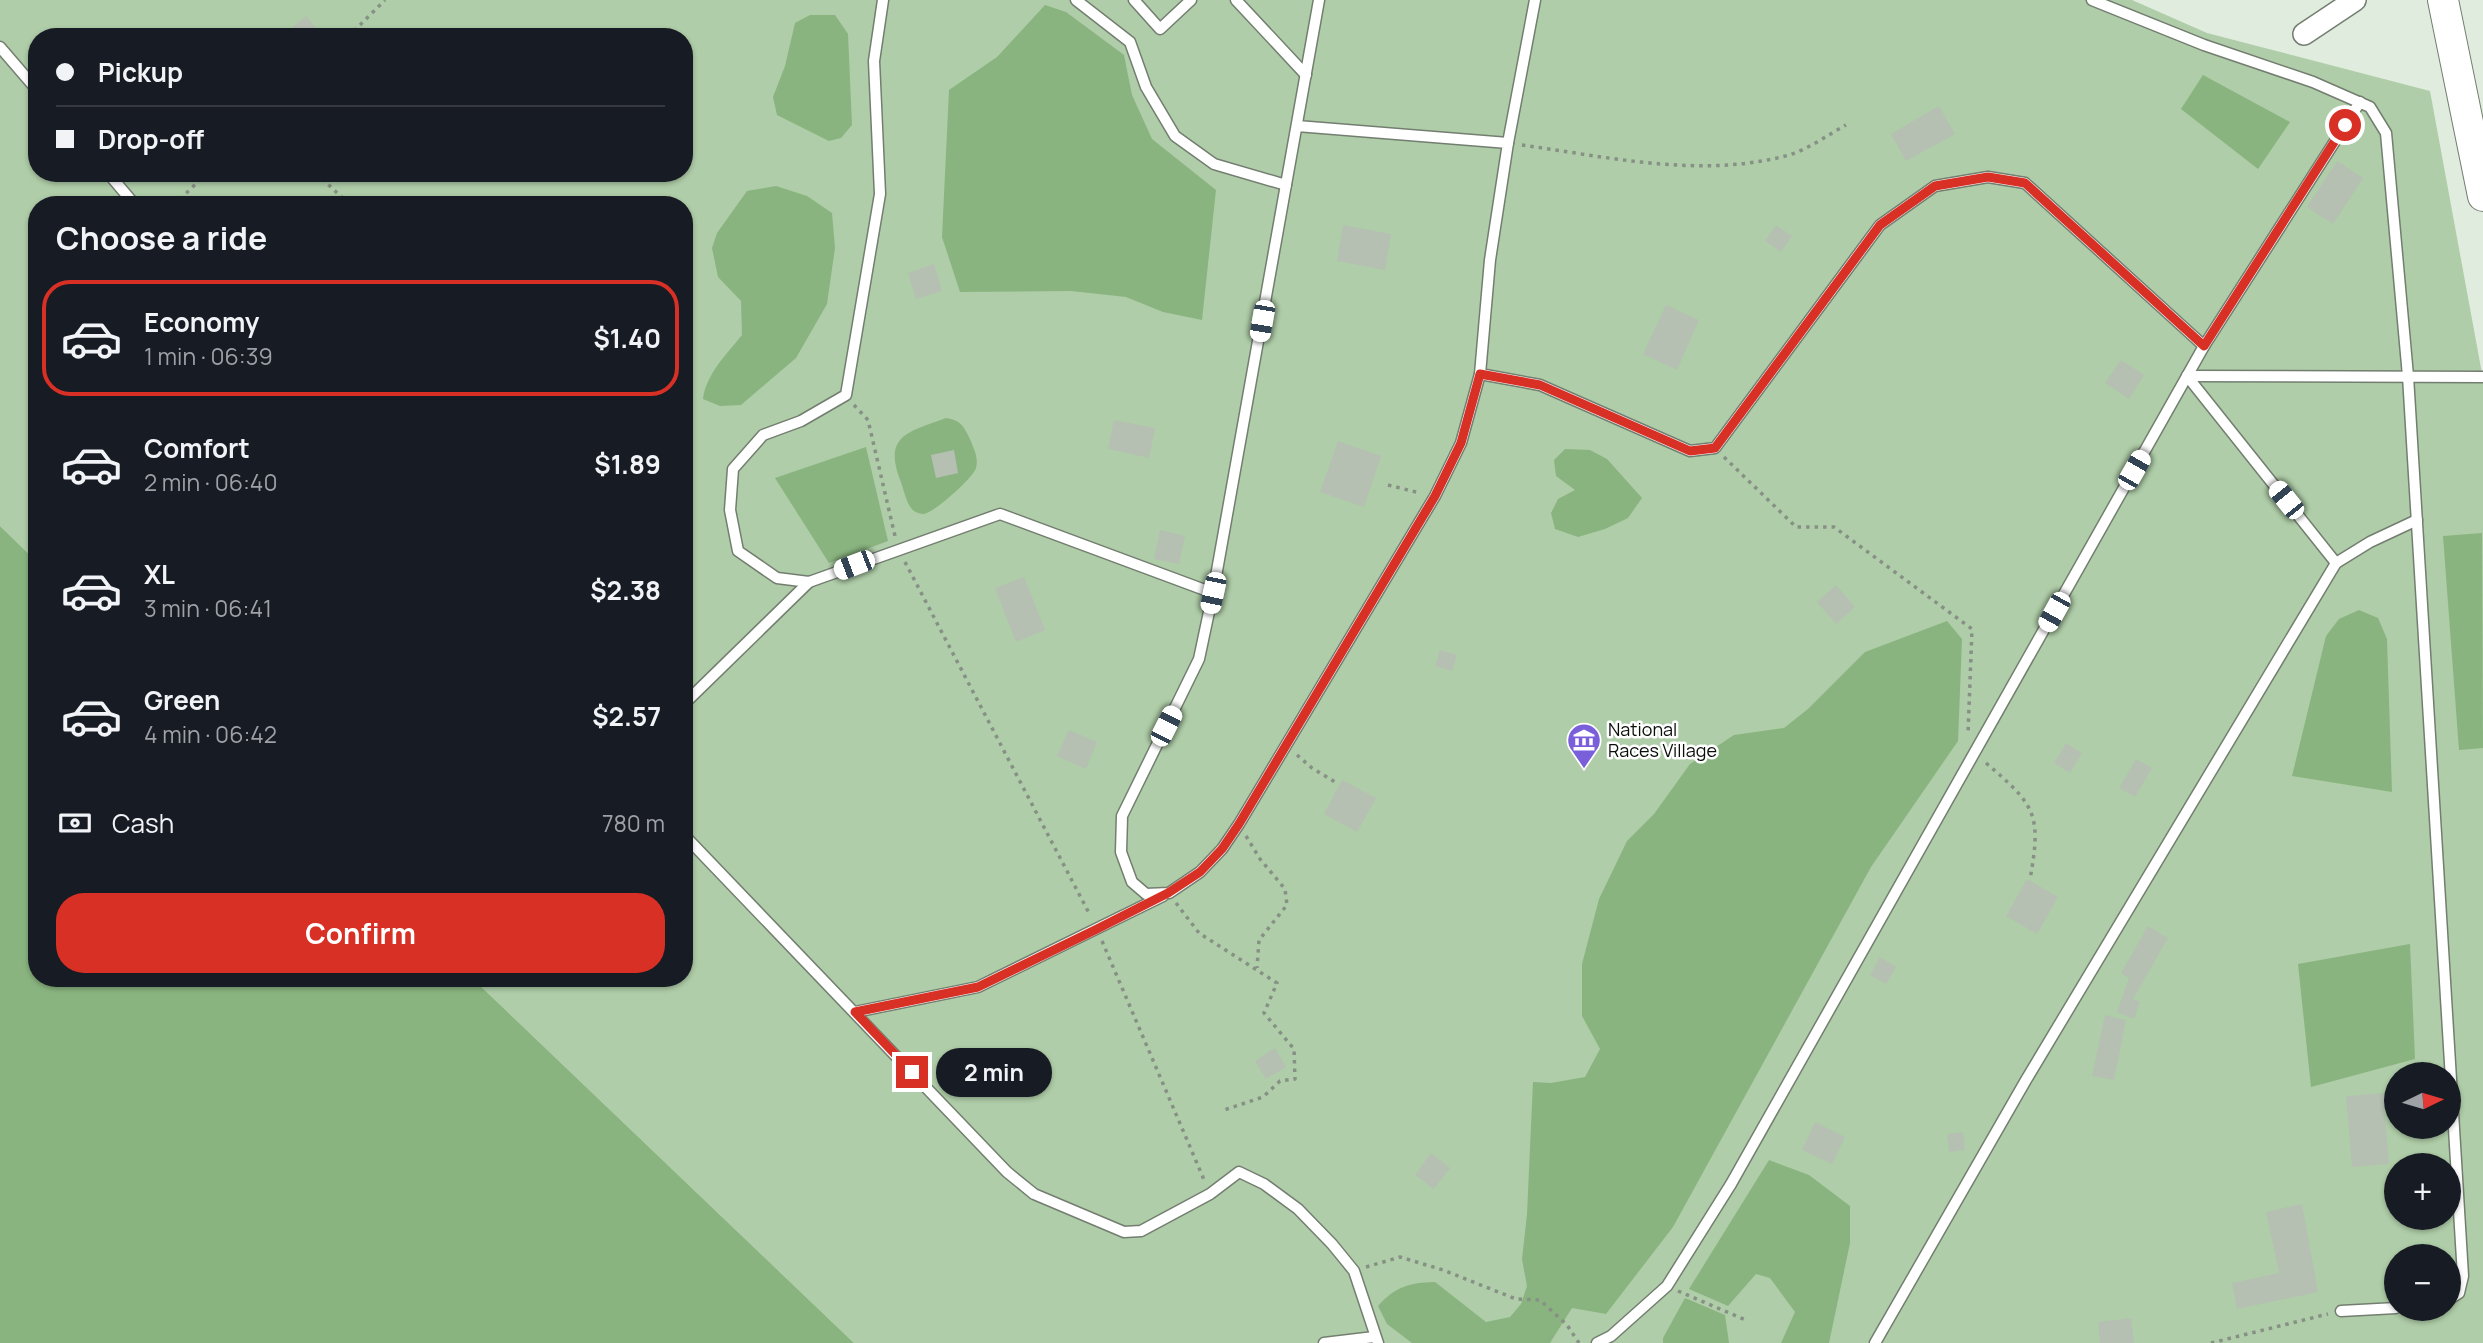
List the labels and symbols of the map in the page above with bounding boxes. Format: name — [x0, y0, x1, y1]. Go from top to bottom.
route start — [2329, 109, 2361, 141]
car — [1249, 298, 1276, 344]
car — [2115, 447, 2154, 493]
car — [2265, 477, 2308, 523]
car — [831, 548, 878, 582]
car — [1199, 570, 1228, 616]
car — [2035, 589, 2074, 635]
car — [1148, 703, 1185, 749]
place label: National Races Village — [1608, 717, 1717, 762]
museum icon: National Races Village — [1565, 721, 1603, 770]
callout: 2 min — [936, 1048, 1052, 1096]
route end — [896, 1056, 928, 1088]
north arrow — [2384, 1062, 2460, 1139]

